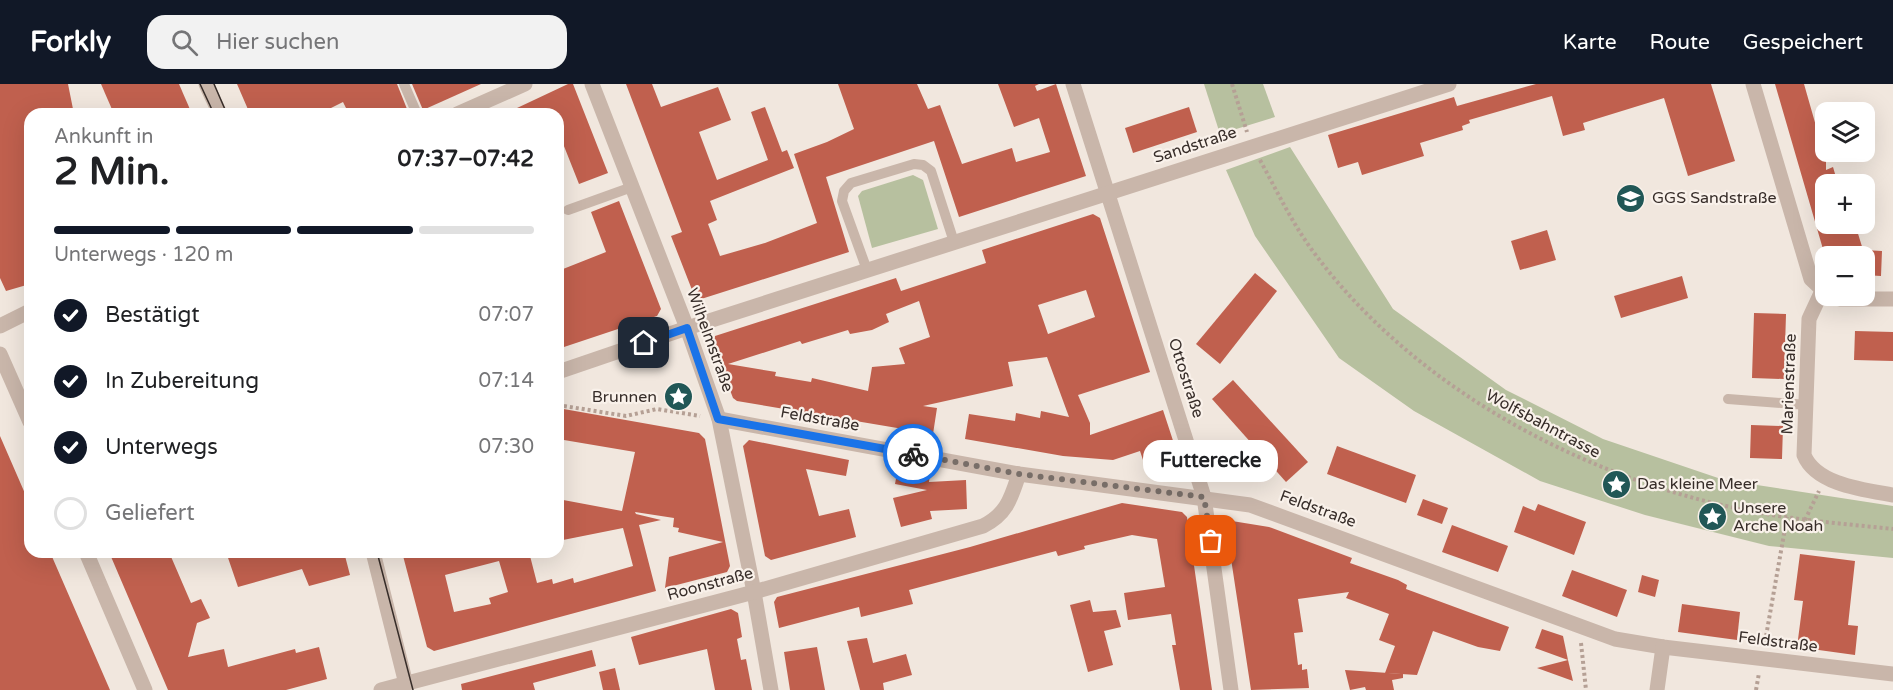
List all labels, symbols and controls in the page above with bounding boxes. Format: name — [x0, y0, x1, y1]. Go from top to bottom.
search box — [147, 15, 567, 69]
text: Forkly — [30, 25, 111, 59]
icon: search — [168, 26, 201, 59]
text: Hier suchen — [216, 29, 339, 55]
text: Karte — [1563, 30, 1617, 55]
text: Route — [1650, 30, 1710, 55]
text: Gespeichert — [1743, 30, 1863, 55]
map controls — [1815, 102, 1875, 306]
button: layers — [1815, 102, 1875, 162]
street label: Sandstraße — [1151, 122, 1239, 168]
text: Ankunft in — [54, 125, 153, 149]
text: 07:37–07:42 — [397, 146, 534, 172]
text: 2 Min. — [54, 148, 170, 195]
button: + — [1815, 174, 1875, 234]
school or university icon: GGS Sandstraße — [1615, 182, 1647, 214]
place label: GGS Sandstraße — [1652, 188, 1777, 208]
text: Unterwegs · 120 m — [54, 243, 233, 267]
button: − — [1815, 246, 1875, 306]
street label: Wilhelmstraße — [682, 285, 738, 395]
icon: check — [54, 299, 87, 332]
text: Bestätigt — [105, 302, 200, 328]
text: 07:07 — [479, 303, 534, 327]
pin — [618, 317, 669, 368]
icon: home — [627, 326, 660, 359]
street label: Marienstraße — [1777, 333, 1801, 435]
street label: Ottostraße — [1164, 336, 1208, 420]
icon: check — [54, 365, 87, 398]
text: In Zubereitung — [105, 368, 259, 394]
text: 07:14 — [479, 369, 534, 393]
place icon: Brunnen — [662, 381, 694, 413]
street label: Wolfsbahntrasse — [1482, 385, 1604, 463]
place label: Brunnen — [592, 387, 657, 407]
street label: Feldstraße — [779, 402, 861, 436]
courier — [883, 424, 943, 484]
icon: check — [54, 431, 87, 464]
text: Unterwegs — [105, 434, 218, 460]
text: 07:30 — [479, 435, 534, 459]
icon: bike — [897, 438, 930, 471]
callout: Futterecke — [1144, 439, 1278, 481]
text: Futterecke — [1160, 449, 1261, 473]
place icon: Das kleine Meer — [1600, 468, 1632, 500]
place label: Das kleine Meer — [1637, 474, 1759, 494]
street label: Feldstraße — [1277, 486, 1359, 532]
place label: Unsere Arche Noah — [1733, 498, 1823, 536]
text: Geliefert — [105, 500, 195, 526]
place icon: Unsere Arche Noah — [1696, 501, 1728, 533]
pin — [1185, 515, 1236, 566]
icon: bag — [1194, 524, 1227, 557]
street label: Roonstraße — [665, 563, 755, 605]
street label: Feldstraße — [1737, 627, 1819, 657]

